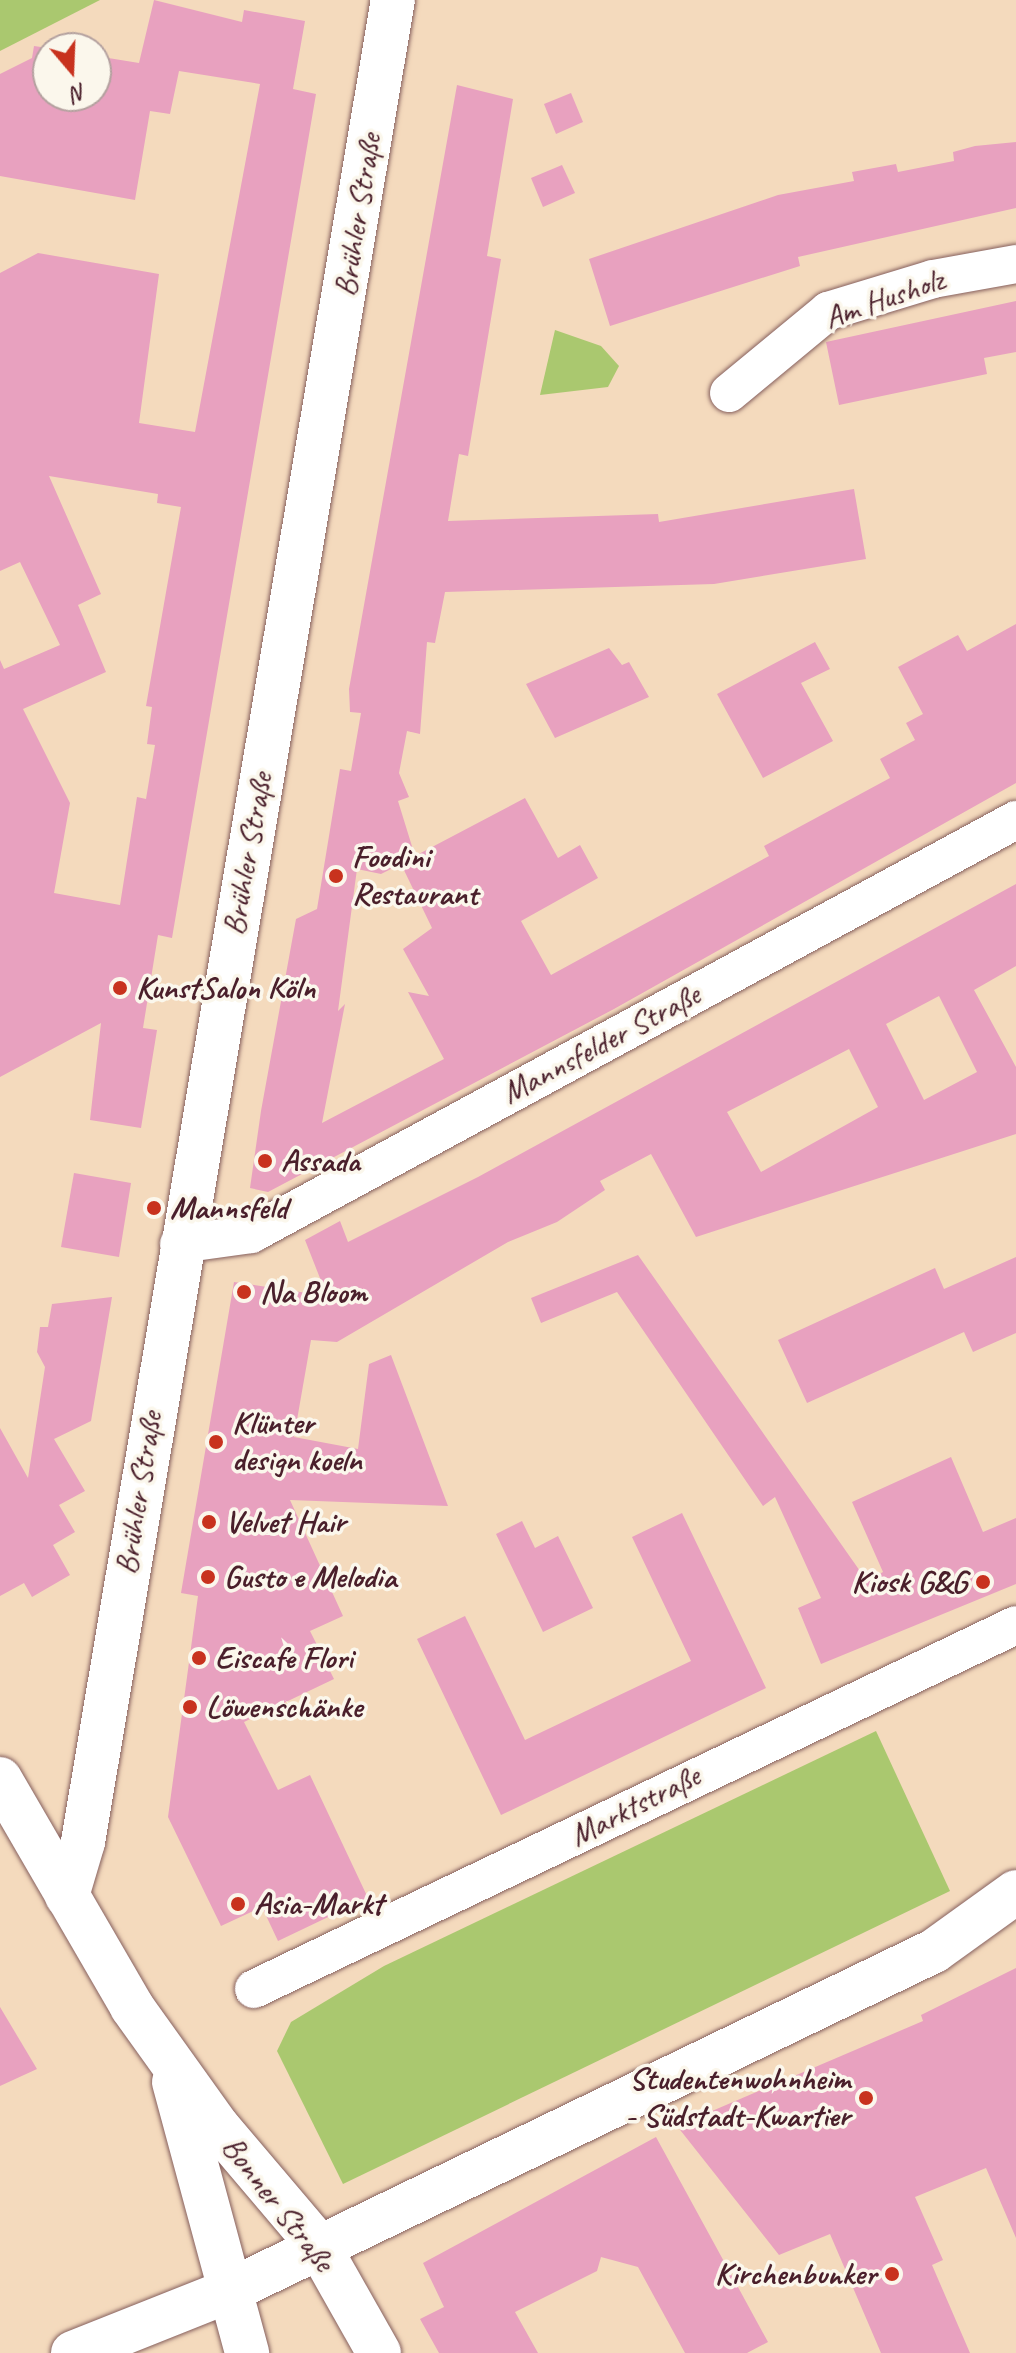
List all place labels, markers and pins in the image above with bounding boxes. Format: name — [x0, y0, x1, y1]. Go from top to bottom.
place label: Foodini Restaurant — [352, 839, 478, 914]
marker: Foodini Restaurant — [327, 867, 345, 885]
place label: KunstSalon Köln — [136, 969, 315, 1007]
marker: KunstSalon Köln — [111, 979, 129, 997]
place label: Assada — [281, 1142, 360, 1180]
marker: Assada — [256, 1152, 274, 1170]
place label: Mannsfeld — [170, 1189, 287, 1227]
marker: Mannsfeld — [145, 1199, 163, 1217]
place label: Na Bloom — [260, 1273, 367, 1311]
marker: Na Bloom — [235, 1283, 253, 1301]
place label: Klünter design koeln — [232, 1405, 362, 1480]
marker: Klünter design koeln — [207, 1433, 225, 1451]
place label: Velvet Hair — [225, 1503, 346, 1541]
marker: Velvet Hair — [200, 1513, 218, 1531]
place label: Gusto e Melodia — [224, 1558, 396, 1596]
place label: Kiosk G&G — [852, 1563, 967, 1601]
marker: Gusto e Melodia — [199, 1568, 217, 1586]
marker: Kiosk G&G — [974, 1573, 992, 1591]
place label: Eiscafe Flori — [215, 1639, 353, 1677]
marker: Eiscafe Flori — [190, 1649, 208, 1667]
place label: Löwenschänke — [206, 1688, 362, 1726]
marker: Löwenschänke — [181, 1698, 199, 1716]
place label: Asia-Markt — [254, 1885, 383, 1923]
marker: Asia-Markt — [229, 1895, 247, 1913]
place label: Studentenwohnheim - Südstadt-Kwartier — [625, 2061, 850, 2136]
marker: Studentenwohnheim - Südstadt-Kwartier — [857, 2089, 875, 2107]
place label: Kirchenbunker — [715, 2255, 876, 2293]
marker: Kirchenbunker — [883, 2265, 901, 2283]

